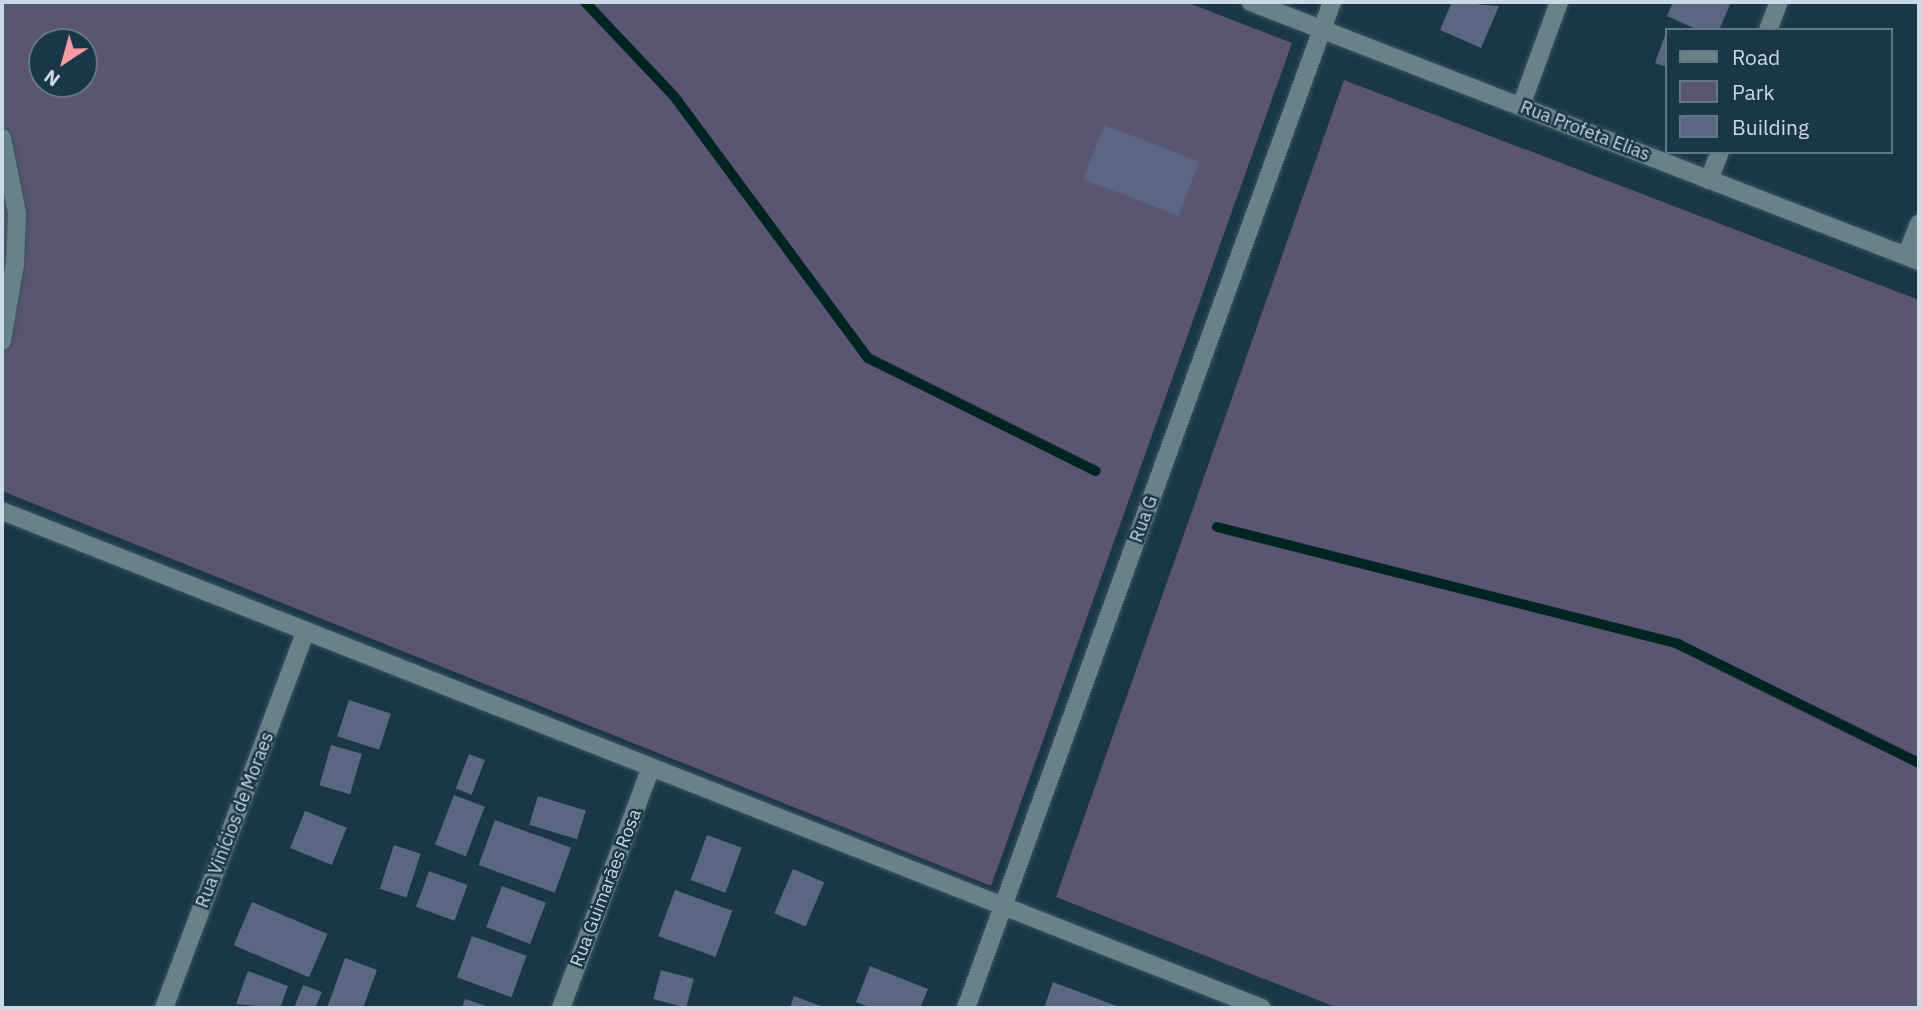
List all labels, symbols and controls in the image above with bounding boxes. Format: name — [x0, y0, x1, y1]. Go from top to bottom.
north arrow — [28, 28, 98, 98]
legend — [1666, 28, 1893, 154]
text: Road — [1732, 43, 1780, 71]
text: N — [39, 65, 64, 92]
text: Park — [1732, 78, 1775, 106]
street label: Rua Profeta Elias — [1517, 96, 1653, 166]
text: Building — [1732, 113, 1809, 141]
street label: Rua G — [1126, 493, 1162, 545]
street label: Rua Vinícios de Moraes — [191, 729, 279, 911]
street label: Rua Guimarães Rosa — [566, 806, 646, 970]

